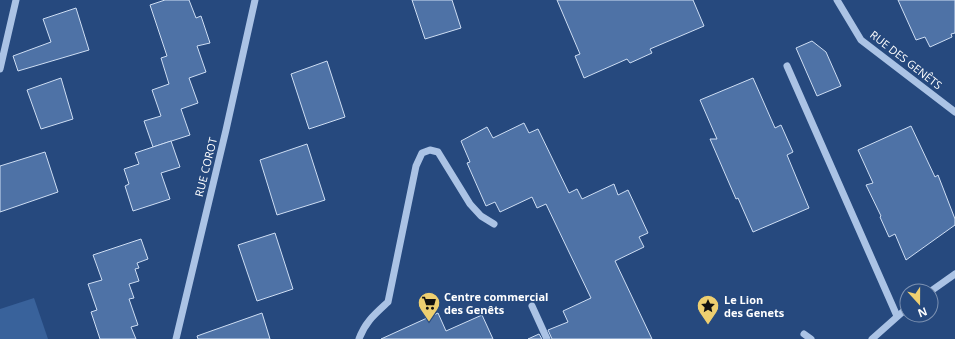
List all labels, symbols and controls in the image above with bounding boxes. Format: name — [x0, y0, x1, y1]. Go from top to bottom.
street label: RUE DES GENÊTS — [867, 27, 945, 92]
street label: RUE COROT — [191, 136, 220, 198]
north arrow — [899, 283, 939, 323]
place label: Centre commercial des Genêts — [444, 289, 548, 317]
supermarket icon: Centre commercial des Genêts — [416, 290, 442, 323]
place label: Le Lion des Genets — [724, 292, 785, 320]
place icon: Le Lion des Genets — [695, 293, 721, 326]
text: N — [916, 304, 930, 321]

